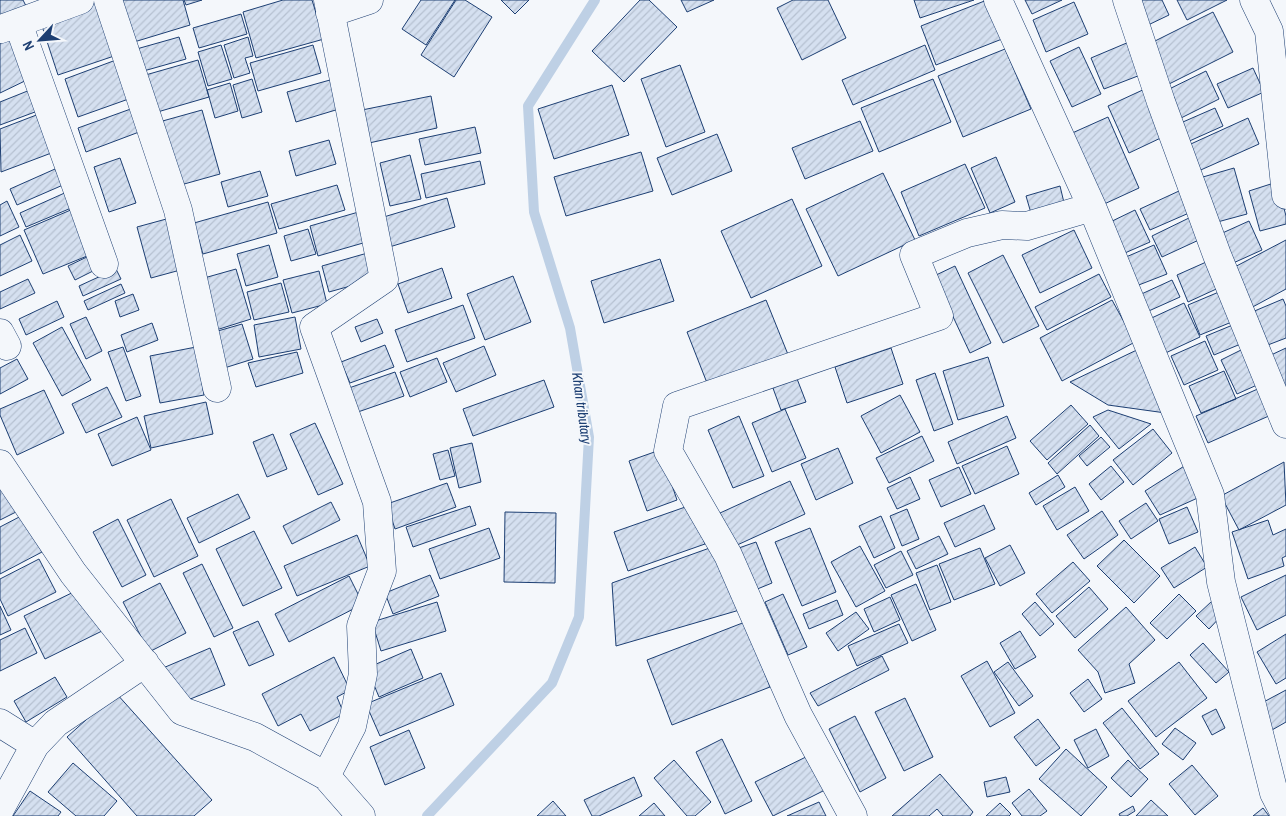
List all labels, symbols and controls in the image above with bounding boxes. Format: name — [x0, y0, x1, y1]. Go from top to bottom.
north arrow — [15, 15, 65, 65]
text: N — [18, 38, 38, 53]
water label: Khan tributary — [568, 371, 596, 446]

